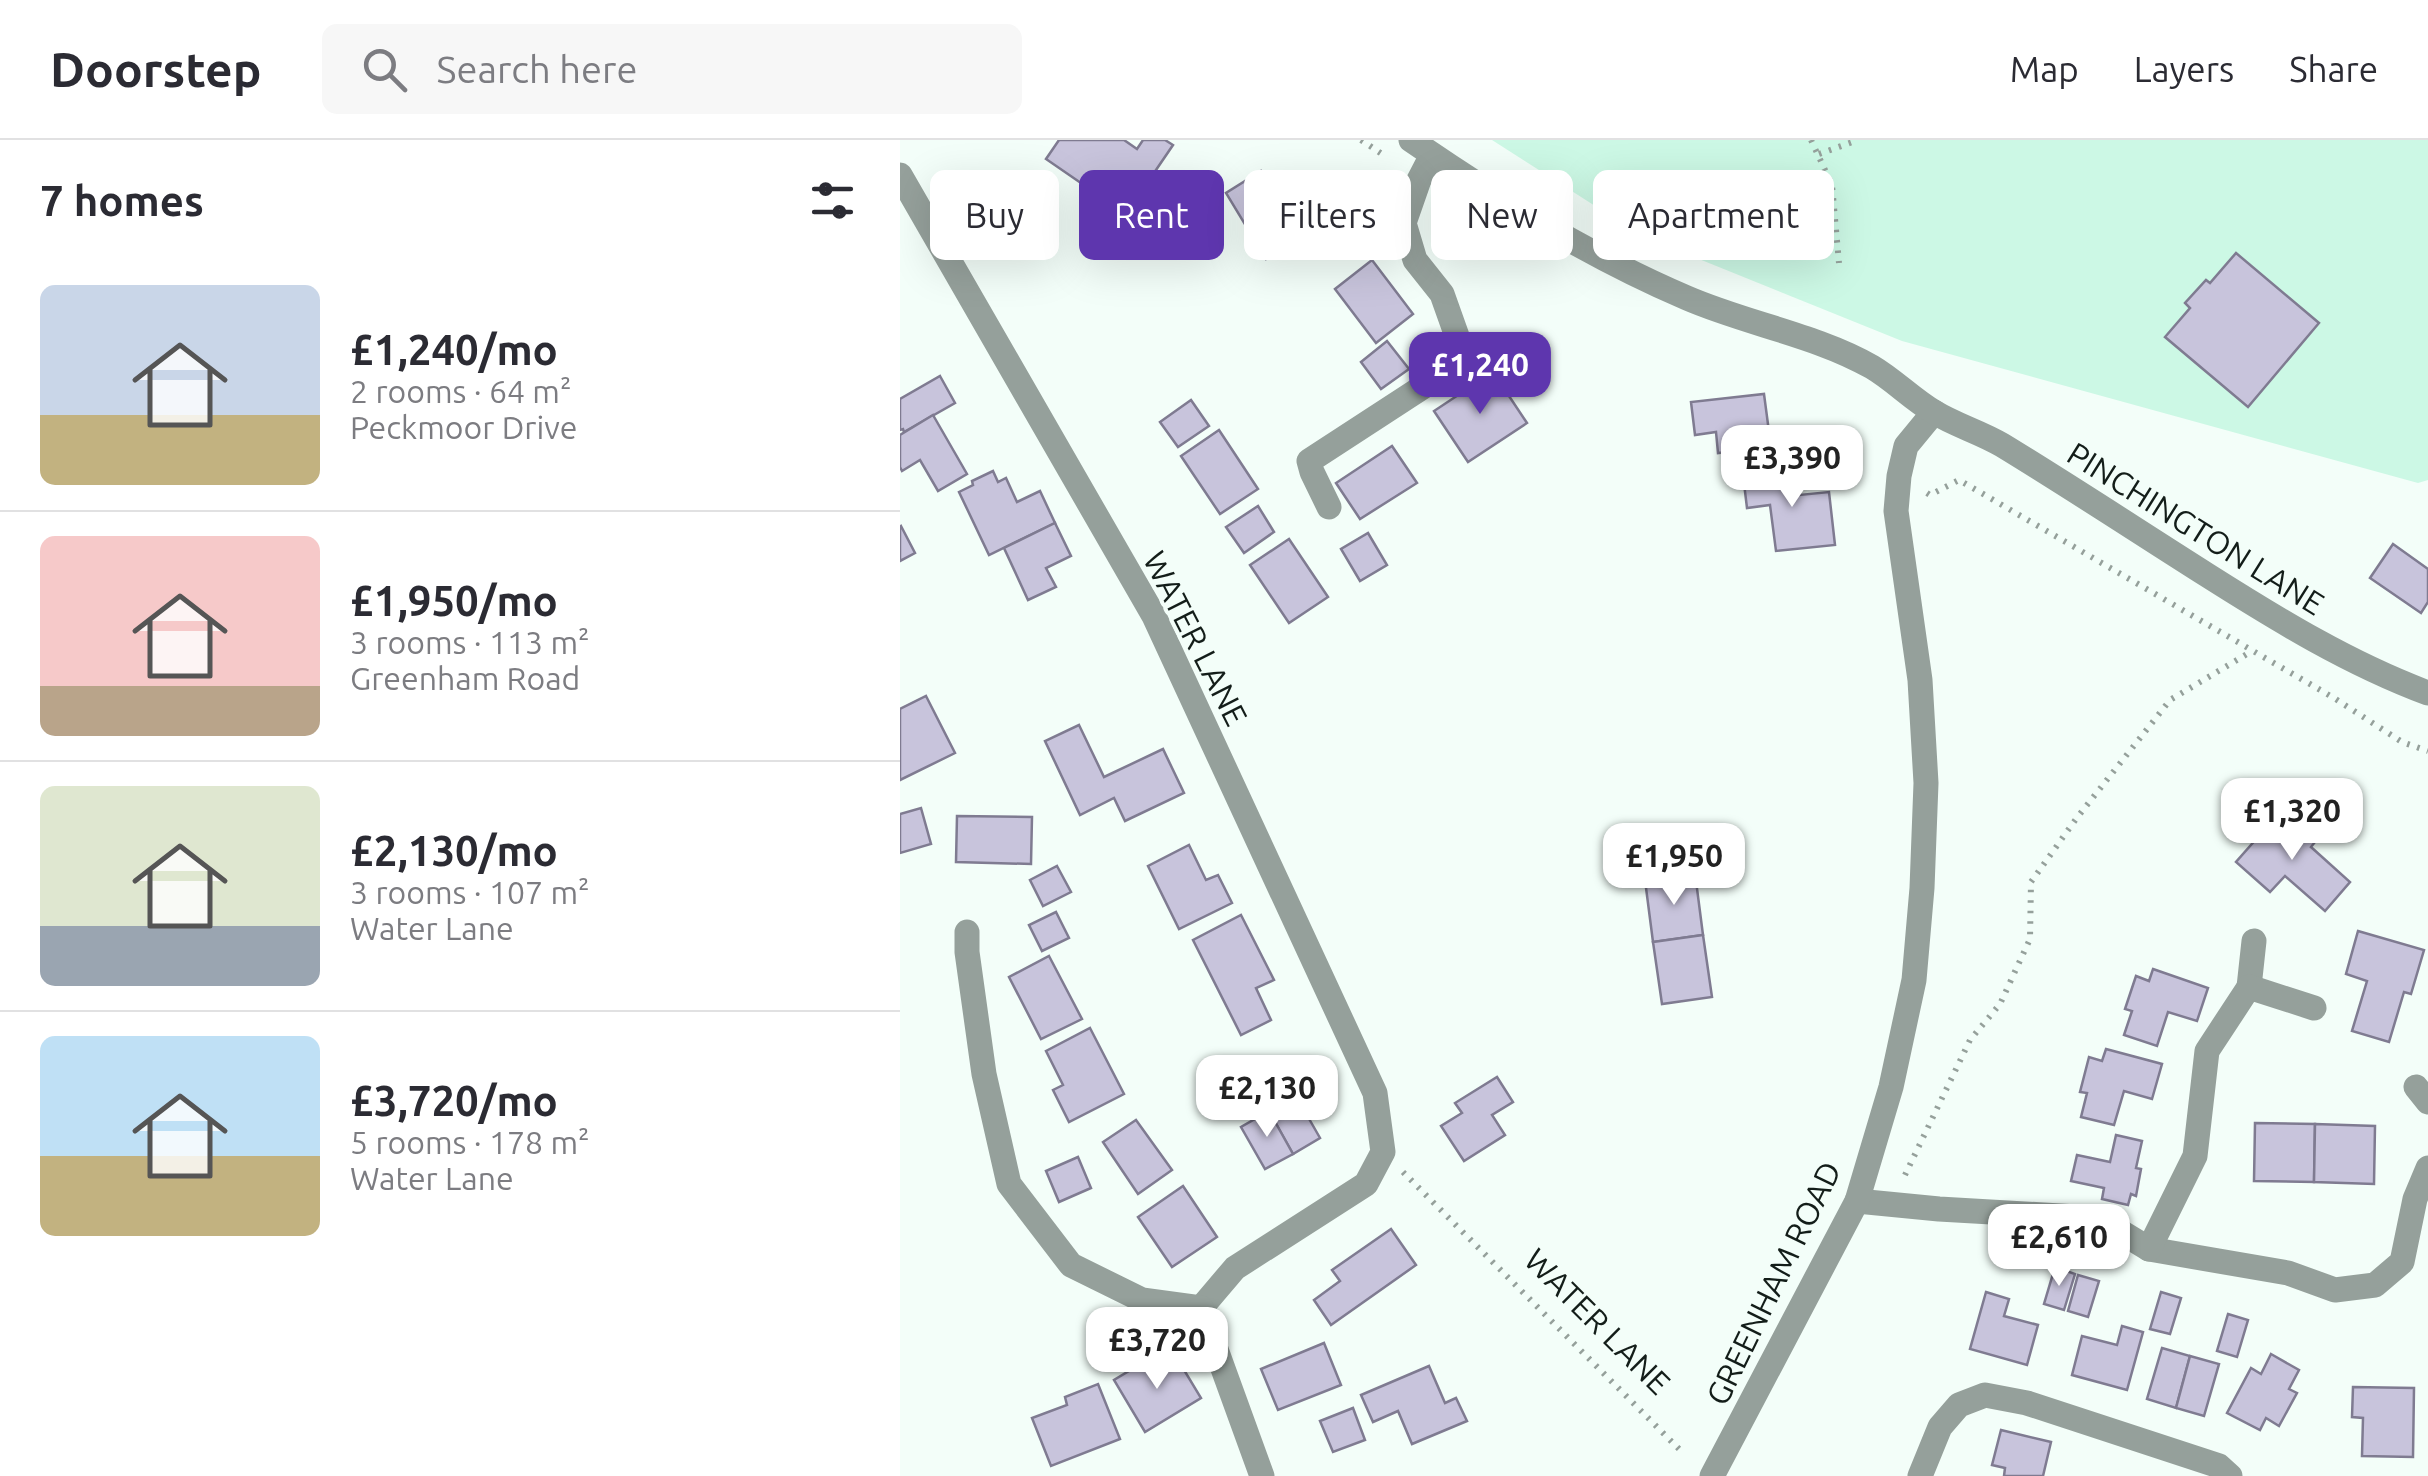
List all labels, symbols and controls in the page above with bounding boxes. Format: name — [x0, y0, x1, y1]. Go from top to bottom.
search box — [322, 24, 1022, 114]
text: Doorstep — [50, 42, 262, 96]
icon: search — [357, 42, 412, 97]
text: Search here — [437, 48, 637, 90]
text: Map — [2010, 49, 2079, 89]
text: Layers — [2134, 49, 2234, 89]
text: Share — [2289, 49, 2378, 89]
chip: Buy — [930, 170, 1059, 260]
chip: Rent — [1079, 170, 1224, 260]
chip: Filters — [1244, 170, 1411, 260]
chip: New — [1431, 170, 1573, 260]
chip: Apartment — [1593, 170, 1834, 260]
icon: filters — [805, 173, 860, 228]
text: 7 homes — [40, 177, 204, 224]
icon: home — [120, 325, 240, 445]
text: £1,240/mo — [350, 326, 558, 373]
pin: £1,240 — [1399, 332, 1561, 417]
text: £1,240 — [1431, 346, 1529, 382]
text: 2 rooms · 64 m² — [350, 373, 571, 409]
text: Peckmoor Drive — [350, 409, 577, 445]
pin: £3,390 — [1711, 425, 1873, 510]
street label: PINCHINGTON LANE — [2061, 434, 2331, 622]
text: £3,390 — [1743, 439, 1841, 475]
street label: WATER LANE — [1137, 545, 1255, 731]
icon: home — [120, 576, 240, 696]
text: £1,950/mo — [350, 577, 558, 624]
text: 3 rooms · 113 m² — [350, 624, 590, 660]
text: Greenham Road — [350, 660, 580, 696]
pin: £1,320 — [2211, 778, 2373, 863]
text: £1,320 — [2243, 792, 2341, 828]
pin: £1,950 — [1593, 823, 1755, 908]
icon: home — [120, 826, 240, 946]
text: £2,130/mo — [350, 827, 558, 874]
text: £1,950 — [1625, 837, 1723, 873]
text: 3 rooms · 107 m² — [350, 874, 590, 910]
text: Water Lane — [350, 910, 514, 946]
pin: £2,130 — [1186, 1055, 1348, 1140]
text: £2,130 — [1218, 1069, 1316, 1105]
icon: home — [120, 1076, 240, 1196]
text: £3,720/mo — [350, 1077, 558, 1124]
text: 5 rooms · 178 m² — [350, 1124, 590, 1160]
street label: GREENHAM ROAD — [1699, 1156, 1847, 1410]
text: Water Lane — [350, 1160, 514, 1196]
pin: £2,610 — [1978, 1204, 2140, 1289]
text: £2,610 — [2010, 1218, 2108, 1254]
street label: WATER LANE — [1518, 1241, 1678, 1401]
pin: £3,720 — [1076, 1307, 1238, 1392]
text: £3,720 — [1108, 1321, 1206, 1357]

